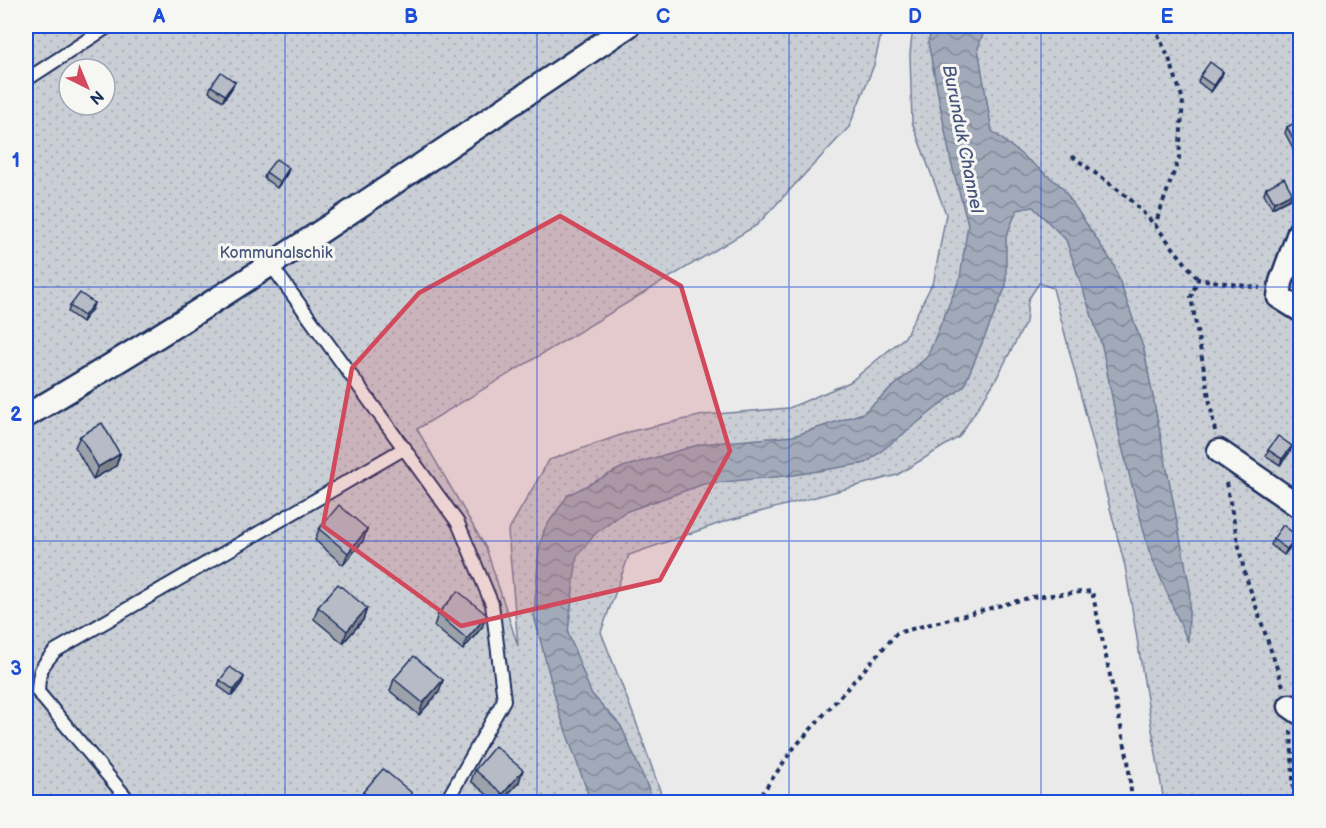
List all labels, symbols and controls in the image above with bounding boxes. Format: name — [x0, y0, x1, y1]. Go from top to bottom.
text: A — [152, 5, 166, 29]
text: B — [404, 5, 418, 29]
text: C — [656, 5, 670, 29]
text: D — [908, 5, 922, 29]
text: E — [1161, 5, 1174, 29]
north arrow — [57, 57, 117, 117]
water label: Burunduk Channel — [938, 63, 987, 216]
text: N — [85, 86, 107, 108]
text: 1 — [12, 149, 20, 173]
park label: Kommunalschik — [219, 244, 333, 263]
text: 2 — [10, 403, 22, 427]
text: 3 — [10, 657, 22, 681]

